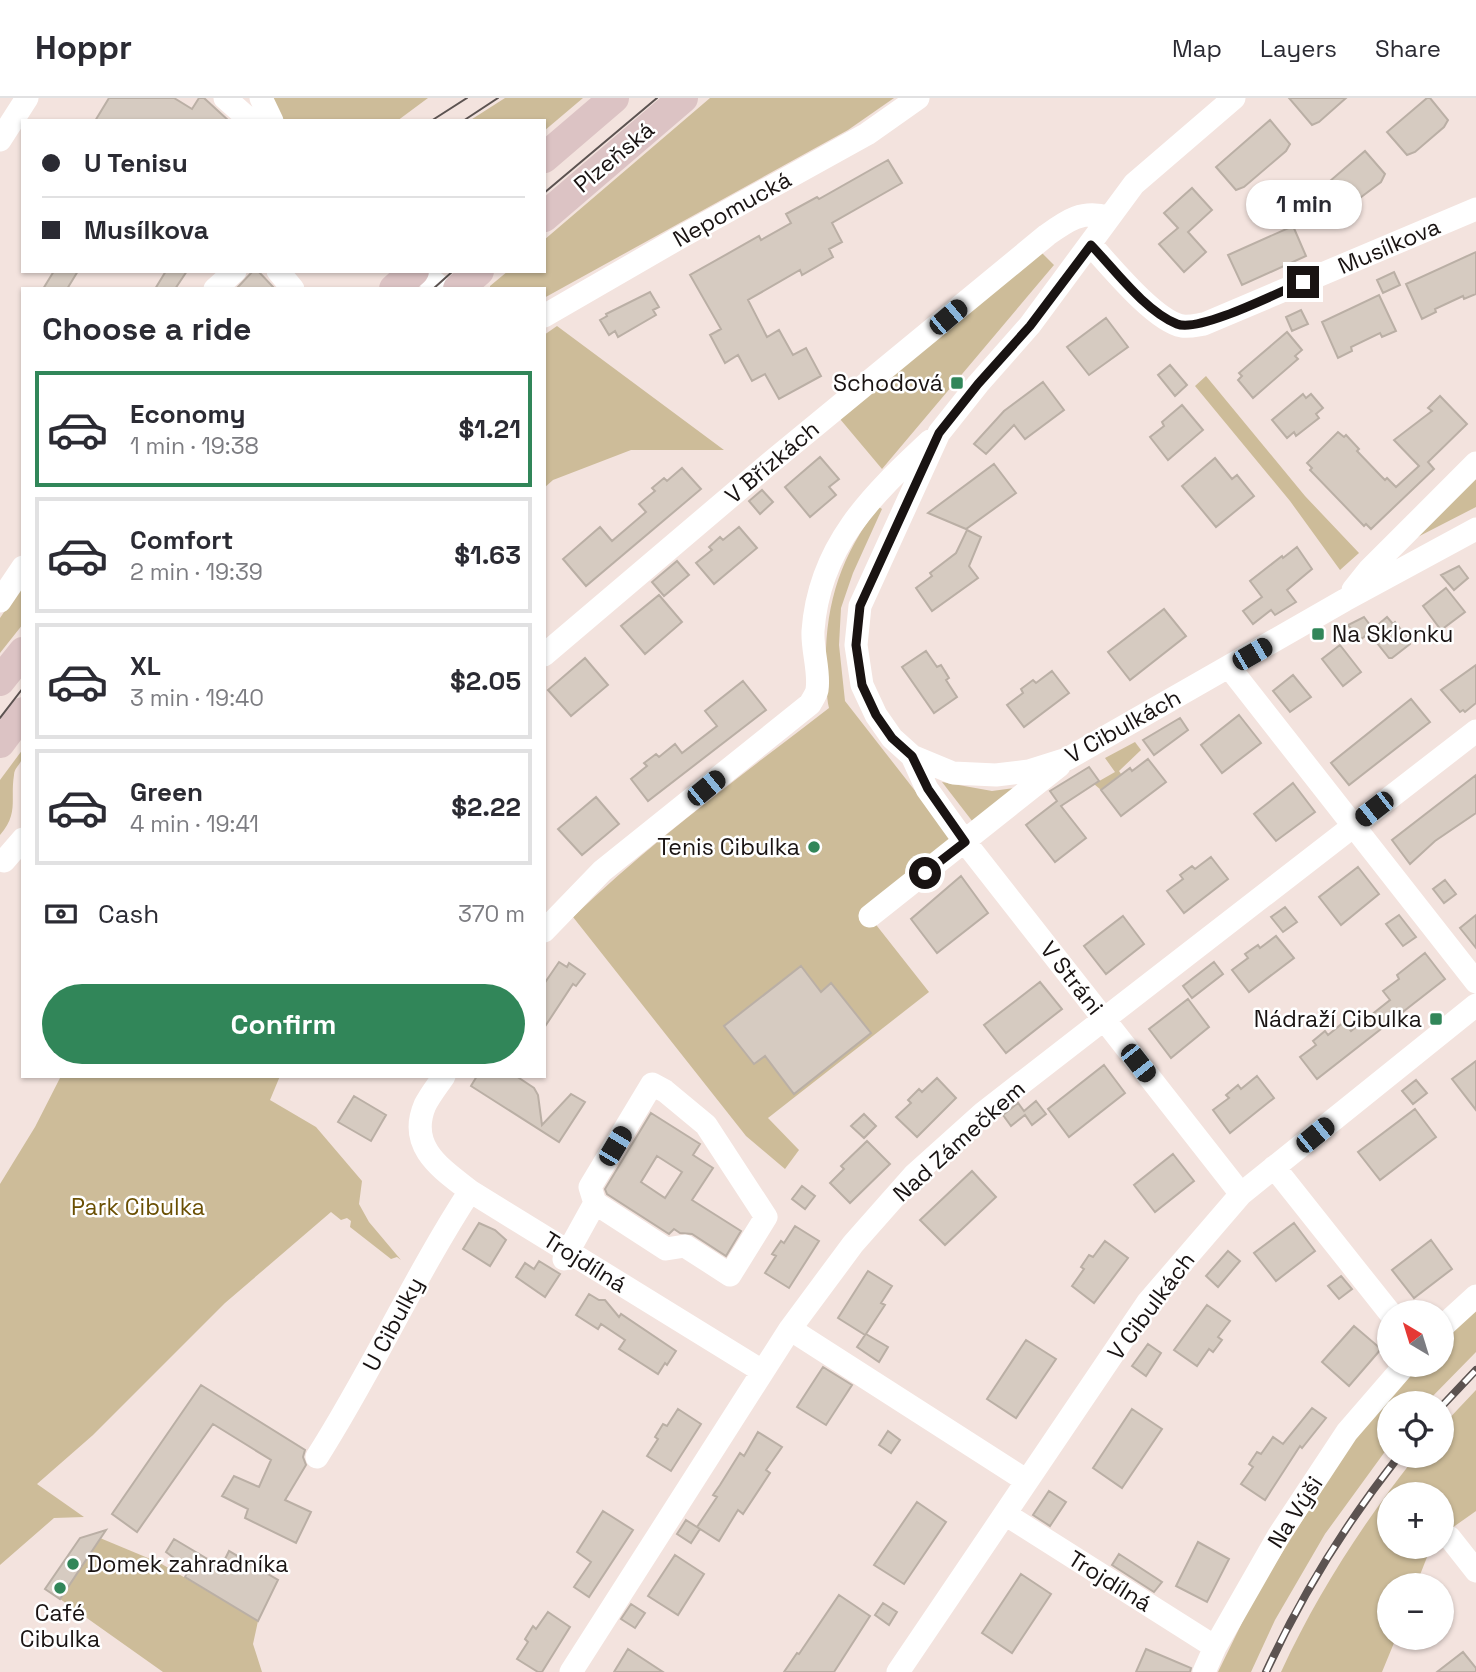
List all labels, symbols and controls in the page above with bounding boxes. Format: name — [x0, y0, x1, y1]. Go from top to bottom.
text: Hoppr — [35, 27, 132, 69]
text: Map — [1172, 33, 1222, 64]
text: Layers — [1260, 33, 1337, 64]
text: Share — [1375, 33, 1441, 64]
street label: Plzeňská — [568, 115, 660, 199]
text: U Tenisu — [84, 146, 188, 180]
street label: Nepomucká — [668, 164, 796, 254]
callout: 1 min — [1245, 180, 1361, 230]
text: 1 min — [1276, 189, 1332, 219]
street label: Musílkova — [1333, 211, 1445, 281]
text: Musílkova — [84, 213, 209, 247]
route end — [1287, 266, 1319, 298]
car — [926, 295, 971, 339]
text: Choose a ride — [42, 309, 252, 349]
place label: Schodová — [833, 368, 943, 398]
marker: Schodová — [949, 375, 965, 391]
text: Economy — [130, 397, 246, 431]
icon: car — [46, 398, 109, 461]
text: $1.21 — [459, 412, 521, 446]
street label: V Břízkách — [719, 414, 825, 510]
text: 1 min · 19:38 — [130, 431, 259, 461]
text: Comfort — [130, 523, 233, 557]
icon: car — [46, 524, 109, 587]
text: $1.63 — [454, 538, 521, 572]
text: 2 min · 19:39 — [130, 557, 263, 587]
place label: Na Sklonku — [1332, 619, 1453, 649]
marker: Na Sklonku — [1310, 626, 1326, 642]
car — [1229, 634, 1276, 674]
text: XL — [130, 649, 161, 683]
icon: car — [46, 650, 109, 713]
text: $2.05 — [450, 664, 521, 698]
street label: V Cibulkách — [1060, 682, 1186, 770]
text: 3 min · 19:40 — [130, 683, 264, 713]
car — [684, 767, 729, 809]
text: Green — [130, 775, 203, 809]
icon: car — [46, 776, 109, 839]
car — [1351, 788, 1398, 830]
text: $2.22 — [451, 790, 521, 824]
text: 4 min · 19:41 — [130, 809, 259, 839]
place label: Tenis Cibulka — [657, 832, 800, 862]
marker: Tenis Cibulka — [806, 839, 822, 855]
route start — [909, 857, 941, 889]
icon: cash — [42, 895, 80, 933]
text: Cash — [98, 897, 159, 931]
text: 370 m — [458, 899, 525, 929]
street label: V Stráni — [1034, 935, 1110, 1021]
button: Confirm — [42, 984, 525, 1064]
place label: Nádraží Cibulka — [1254, 1004, 1422, 1034]
marker: Nádraží Cibulka — [1428, 1011, 1444, 1027]
car — [1117, 1040, 1160, 1086]
street label: Nad Zámečkem — [887, 1074, 1031, 1208]
car — [1293, 1114, 1338, 1156]
car — [596, 1123, 635, 1169]
park label: Park Cibulka — [71, 1192, 205, 1222]
street label: Trojdílná — [537, 1225, 633, 1299]
street label: V Cibulkách — [1101, 1246, 1201, 1366]
street label: U Cibulky — [356, 1272, 430, 1376]
north arrow — [1377, 1300, 1454, 1377]
map controls — [1377, 1300, 1454, 1650]
button: locate — [1377, 1391, 1454, 1468]
street label: Na Výši — [1261, 1470, 1329, 1554]
button: + — [1377, 1482, 1454, 1559]
street label: Trojdílná — [1062, 1544, 1158, 1618]
place label: Domek zahradníka — [87, 1549, 288, 1579]
marker: Domek zahradníka — [65, 1556, 81, 1572]
button: − — [1377, 1573, 1454, 1650]
marker: Café Cibulka — [52, 1580, 68, 1596]
place label: Café Cibulka — [20, 1598, 100, 1654]

